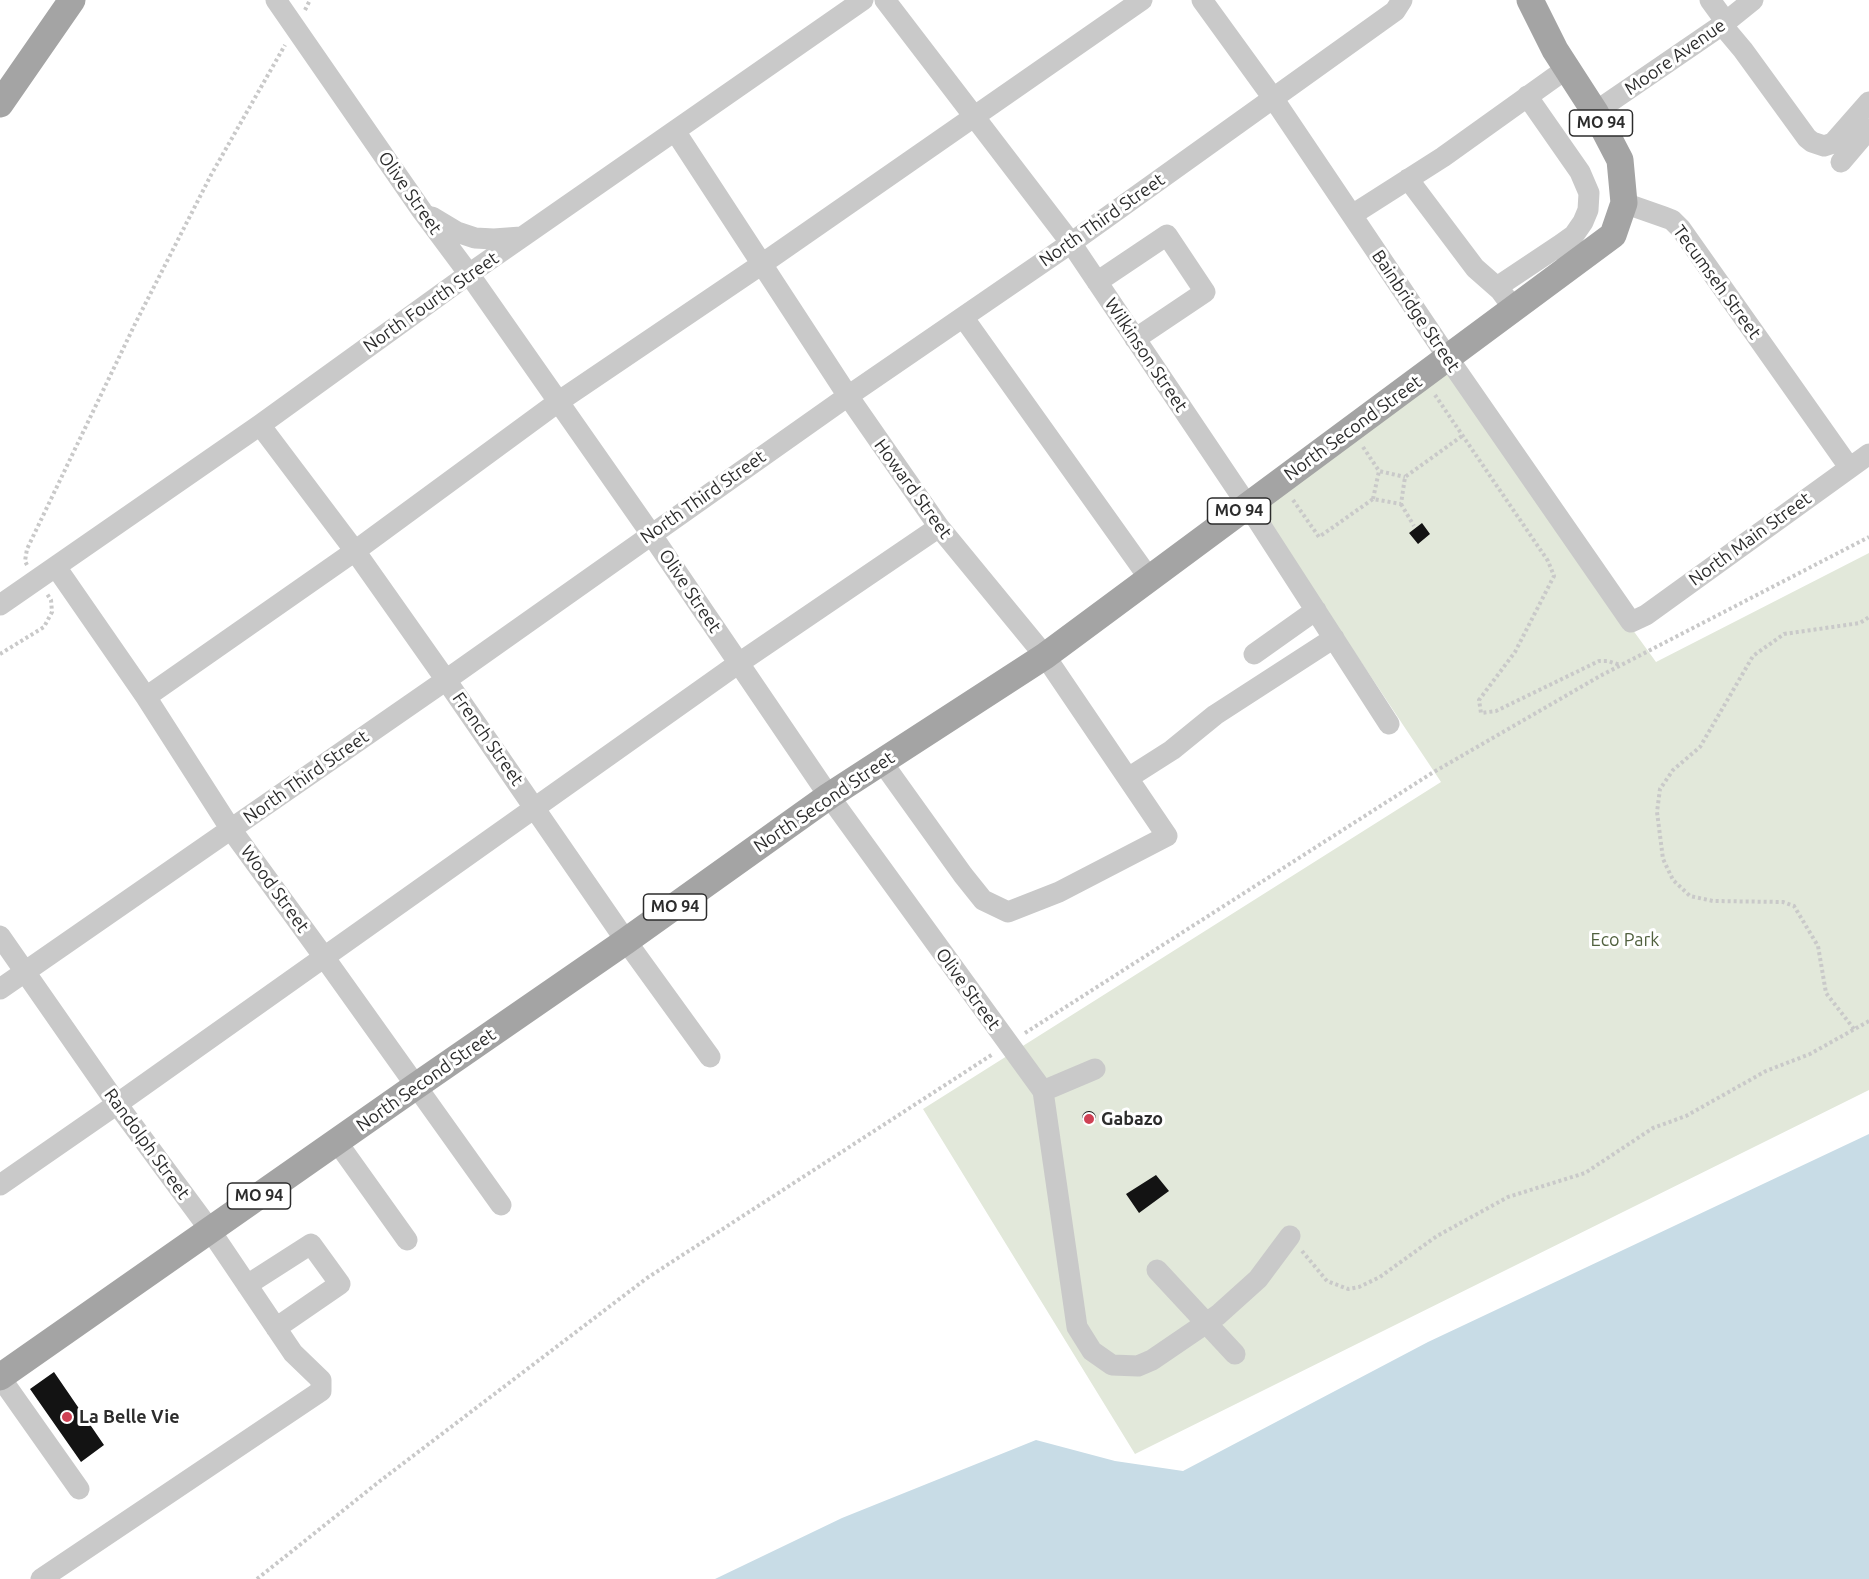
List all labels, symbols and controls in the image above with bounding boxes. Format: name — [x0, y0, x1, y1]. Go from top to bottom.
street label: Moore Avenue — [1620, 14, 1730, 100]
road number: MO 94 — [1570, 110, 1632, 136]
street label: Olive Street — [374, 147, 446, 239]
street label: North Third Street — [1035, 169, 1169, 271]
street label: Tecumseh Street — [1668, 221, 1766, 343]
street label: Bainbridge Street — [1367, 246, 1465, 376]
street label: North Fourth Street — [359, 247, 503, 357]
street label: Wilkinson Street — [1100, 294, 1192, 416]
street label: North Second Street — [1280, 371, 1426, 485]
street label: Howard Street — [870, 435, 956, 543]
street label: North Third Street — [636, 446, 770, 548]
street label: North Main Street — [1685, 487, 1815, 591]
road number: MO 94 — [1208, 498, 1270, 524]
street label: Olive Street — [654, 545, 726, 637]
street label: French Street — [448, 688, 528, 790]
street label: North Third Street — [239, 726, 373, 828]
street label: North Second Street — [750, 747, 898, 857]
street label: Wood Street — [236, 841, 314, 937]
road number: MO 94 — [644, 894, 706, 920]
park label: Eco Park — [1591, 929, 1659, 951]
street label: Olive Street — [931, 944, 1005, 1034]
street label: North Second Street — [352, 1024, 500, 1136]
street label: Randolph Street — [100, 1084, 194, 1204]
place label: Gabazo — [1101, 1108, 1163, 1130]
marker: Gabazo — [1082, 1112, 1096, 1126]
road number: MO 94 — [228, 1183, 290, 1209]
place label: La Belle Vie — [79, 1406, 180, 1428]
marker: La Belle Vie — [60, 1410, 74, 1424]

